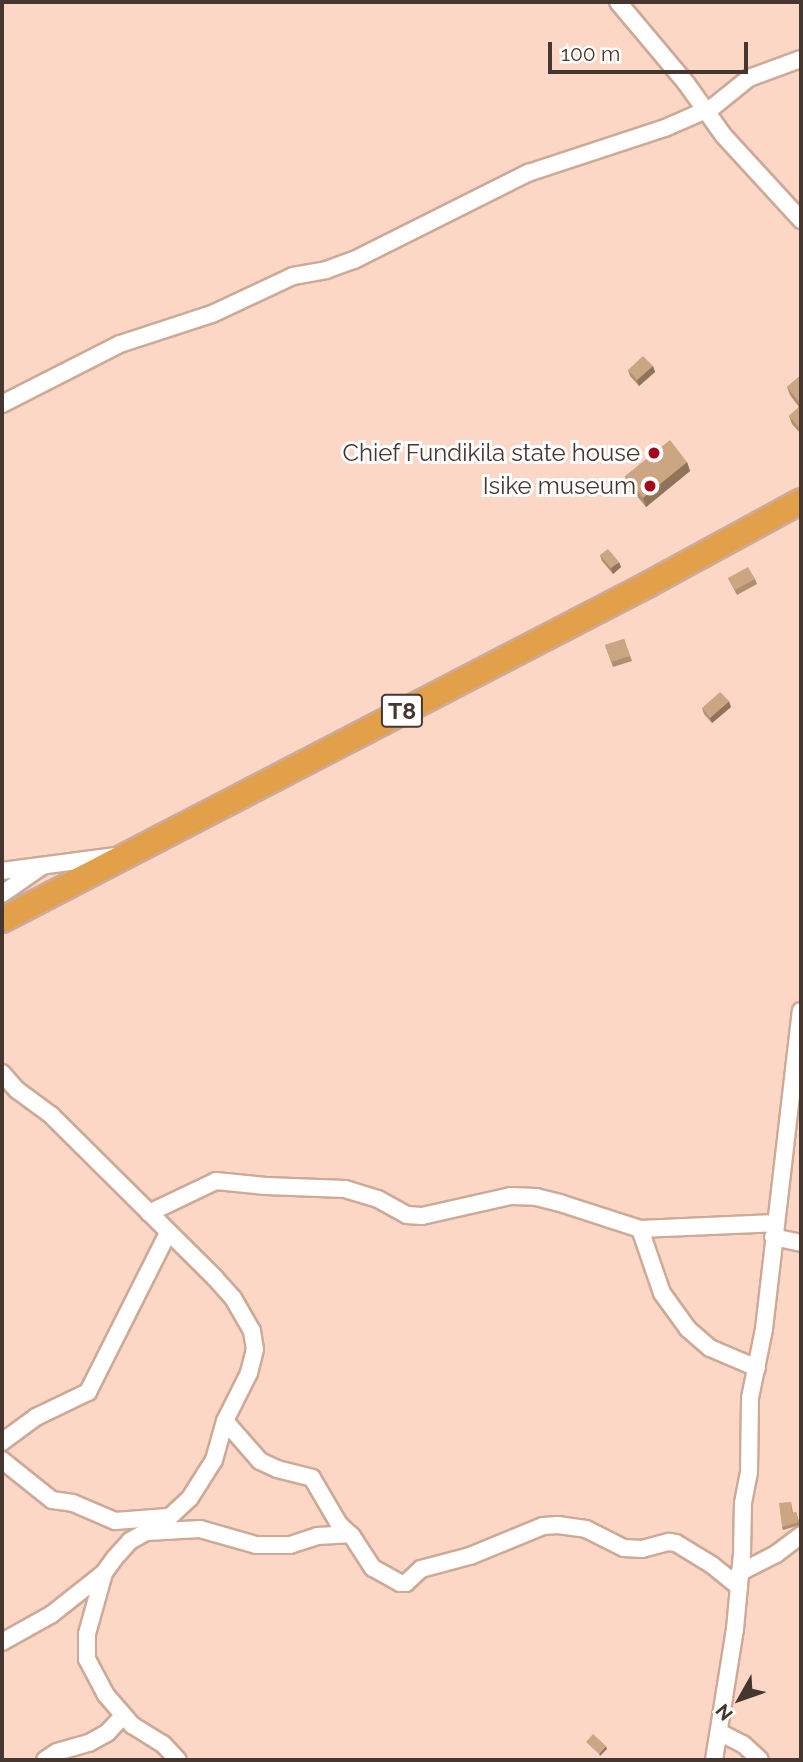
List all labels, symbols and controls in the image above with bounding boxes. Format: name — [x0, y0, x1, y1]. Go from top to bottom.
scale bar — [551, 28, 750, 72]
text: 100 m — [561, 41, 620, 66]
place label: Chief Fundikila state house — [342, 439, 640, 467]
marker: Chief Fundikila state house — [646, 445, 662, 461]
place label: Isike museum — [483, 472, 636, 500]
marker: Isike museum — [642, 478, 658, 494]
road number: T8 — [379, 692, 425, 730]
north arrow — [705, 1664, 775, 1734]
text: N — [711, 1700, 737, 1725]

